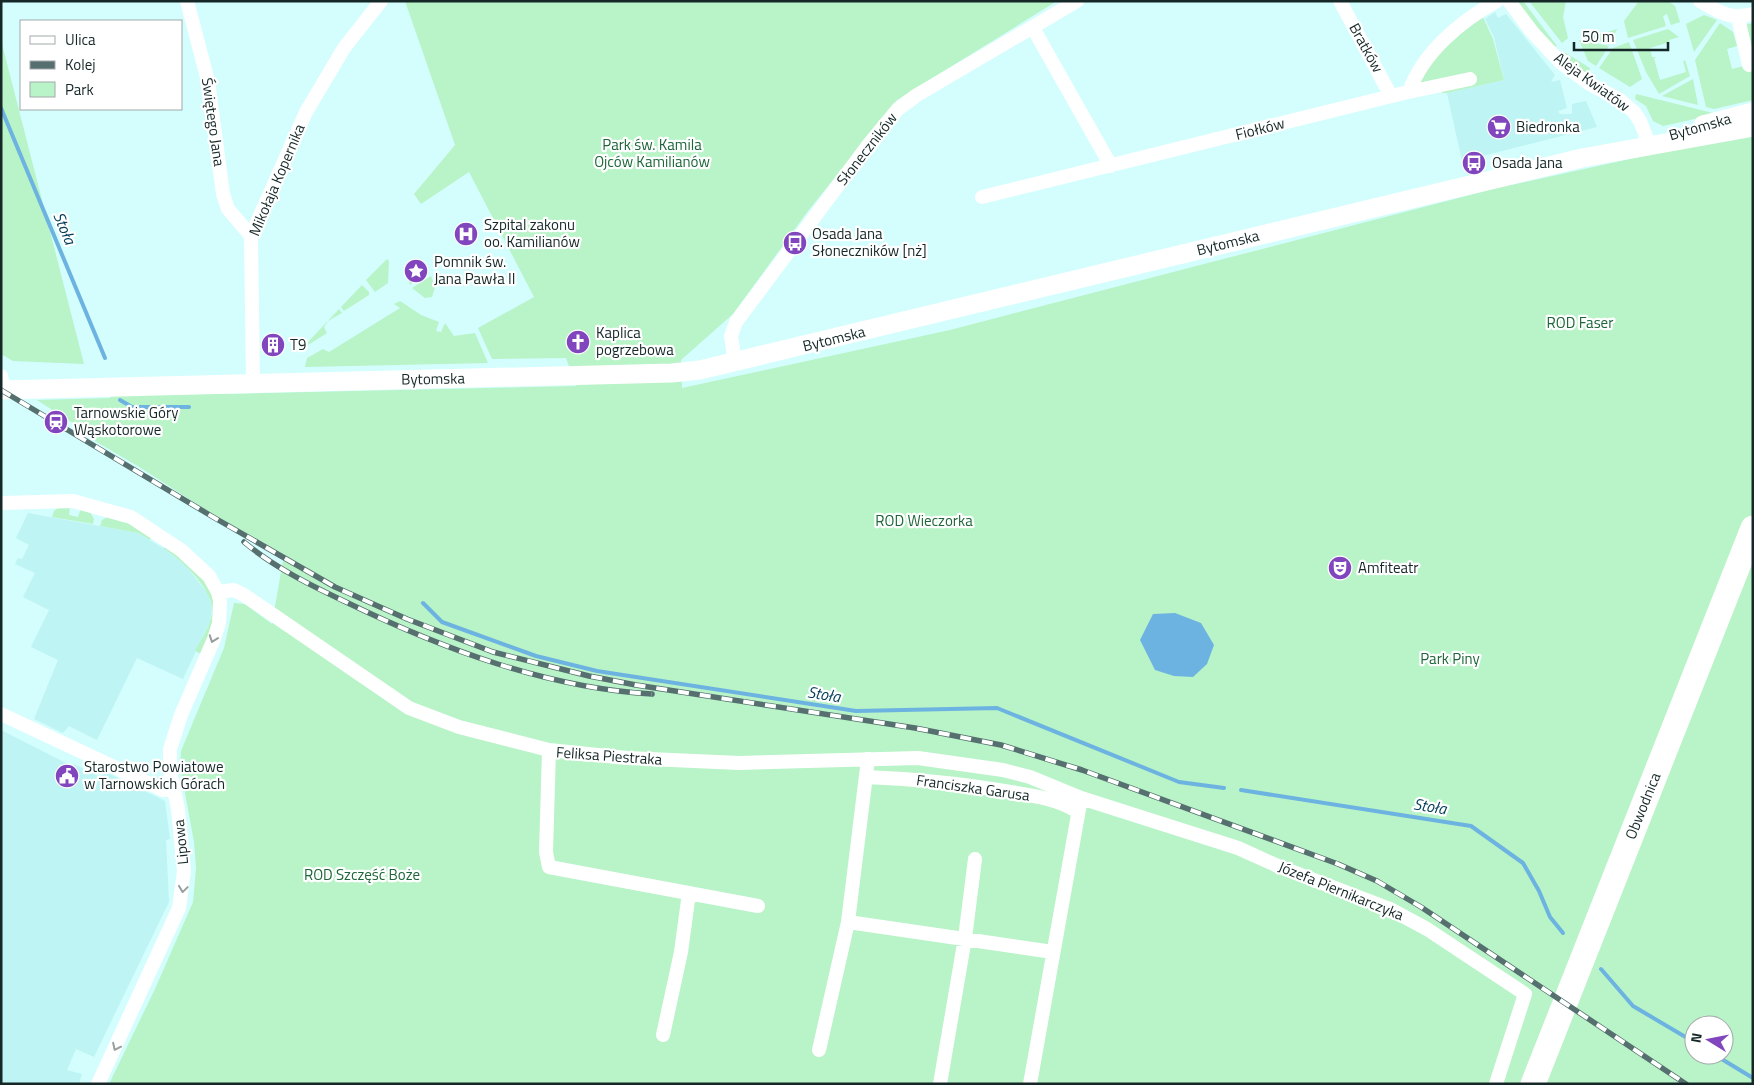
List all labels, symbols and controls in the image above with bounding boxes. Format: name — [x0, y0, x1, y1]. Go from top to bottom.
street label: Bratków — [1343, 19, 1389, 77]
legend — [20, 20, 182, 110]
scale bar — [1574, 20, 1668, 52]
text: 50 m — [1582, 25, 1615, 48]
text: Ulica — [65, 28, 96, 51]
street label: Aleja Kwiatów — [1550, 46, 1635, 117]
text: Kolej — [65, 53, 96, 76]
street label: Świętego Jana — [196, 76, 231, 168]
text: Park — [65, 78, 94, 101]
street label: Słoneczników — [831, 107, 903, 190]
street label: Bytomska — [1666, 107, 1734, 146]
street label: Fiołków — [1233, 111, 1287, 146]
supermarket icon: Biedronka — [1486, 114, 1512, 140]
place label: Biedronka — [1516, 115, 1580, 138]
street label: Mikołaja Kopernika — [243, 120, 311, 240]
park label: Park św. Kamila Ojców Kamilianów — [594, 133, 710, 173]
bus stop icon: Osada Jana — [1461, 150, 1487, 176]
place label: Osada Jana — [1492, 151, 1563, 174]
water label: Stoła — [47, 208, 83, 249]
place label: Szpital zakonu oo. Kamilianów — [484, 213, 580, 253]
hospital icon: Szpital zakonu oo. Kamilianów — [453, 221, 479, 247]
place label: Osada Jana Słoneczników [nż] — [812, 222, 927, 262]
street label: Bytomska — [1194, 224, 1262, 261]
bus stop icon: Osada Jana Słoneczników [nż] — [782, 230, 808, 256]
place label: Pomnik św. Jana Pawła II — [434, 250, 515, 290]
place icon: Pomnik św. Jana Pawła II — [403, 258, 429, 284]
park label: ROD Faser — [1547, 311, 1613, 334]
street label: Bytomska — [800, 320, 868, 357]
place label: Kaplica pogrzebowa — [596, 321, 674, 361]
church icon: Kaplica pogrzebowa — [565, 329, 591, 355]
building icon: T9 — [260, 332, 286, 358]
place label: T9 — [290, 333, 306, 356]
street label: Bytomska — [401, 366, 466, 391]
place label: Tarnowskie Góry Wąskotorowe — [74, 401, 178, 441]
station icon: Tarnowskie Góry Wąskotorowe — [43, 409, 69, 435]
park label: ROD Wieczorka — [875, 509, 973, 532]
theatre icon: Amfiteatr — [1327, 555, 1353, 581]
place label: Amfiteatr — [1358, 556, 1419, 579]
one-way arrow — [209, 635, 219, 643]
park label: Park Piny — [1420, 647, 1480, 670]
water label: Stoła — [806, 680, 843, 709]
street label: Feliksa Piestraka — [555, 740, 663, 771]
place label: Starostwo Powiatowe w Tarnowskich Górach — [84, 755, 225, 795]
public building icon: Starostwo Powiatowe w Tarnowskich Górach — [54, 763, 80, 789]
street label: Franciszka Garusa — [915, 768, 1032, 807]
street label: Obwodnica — [1619, 768, 1667, 843]
water label: Stoła — [1412, 792, 1449, 821]
street label: Lipowa — [167, 818, 194, 866]
street label: Józefa Piernikarczyka — [1275, 855, 1408, 926]
park label: ROD Szczęść Boże — [304, 863, 420, 886]
one-way arrow — [179, 885, 189, 893]
north arrow — [1684, 1015, 1734, 1065]
text: N — [1685, 1031, 1707, 1044]
one-way arrow — [111, 1042, 122, 1051]

